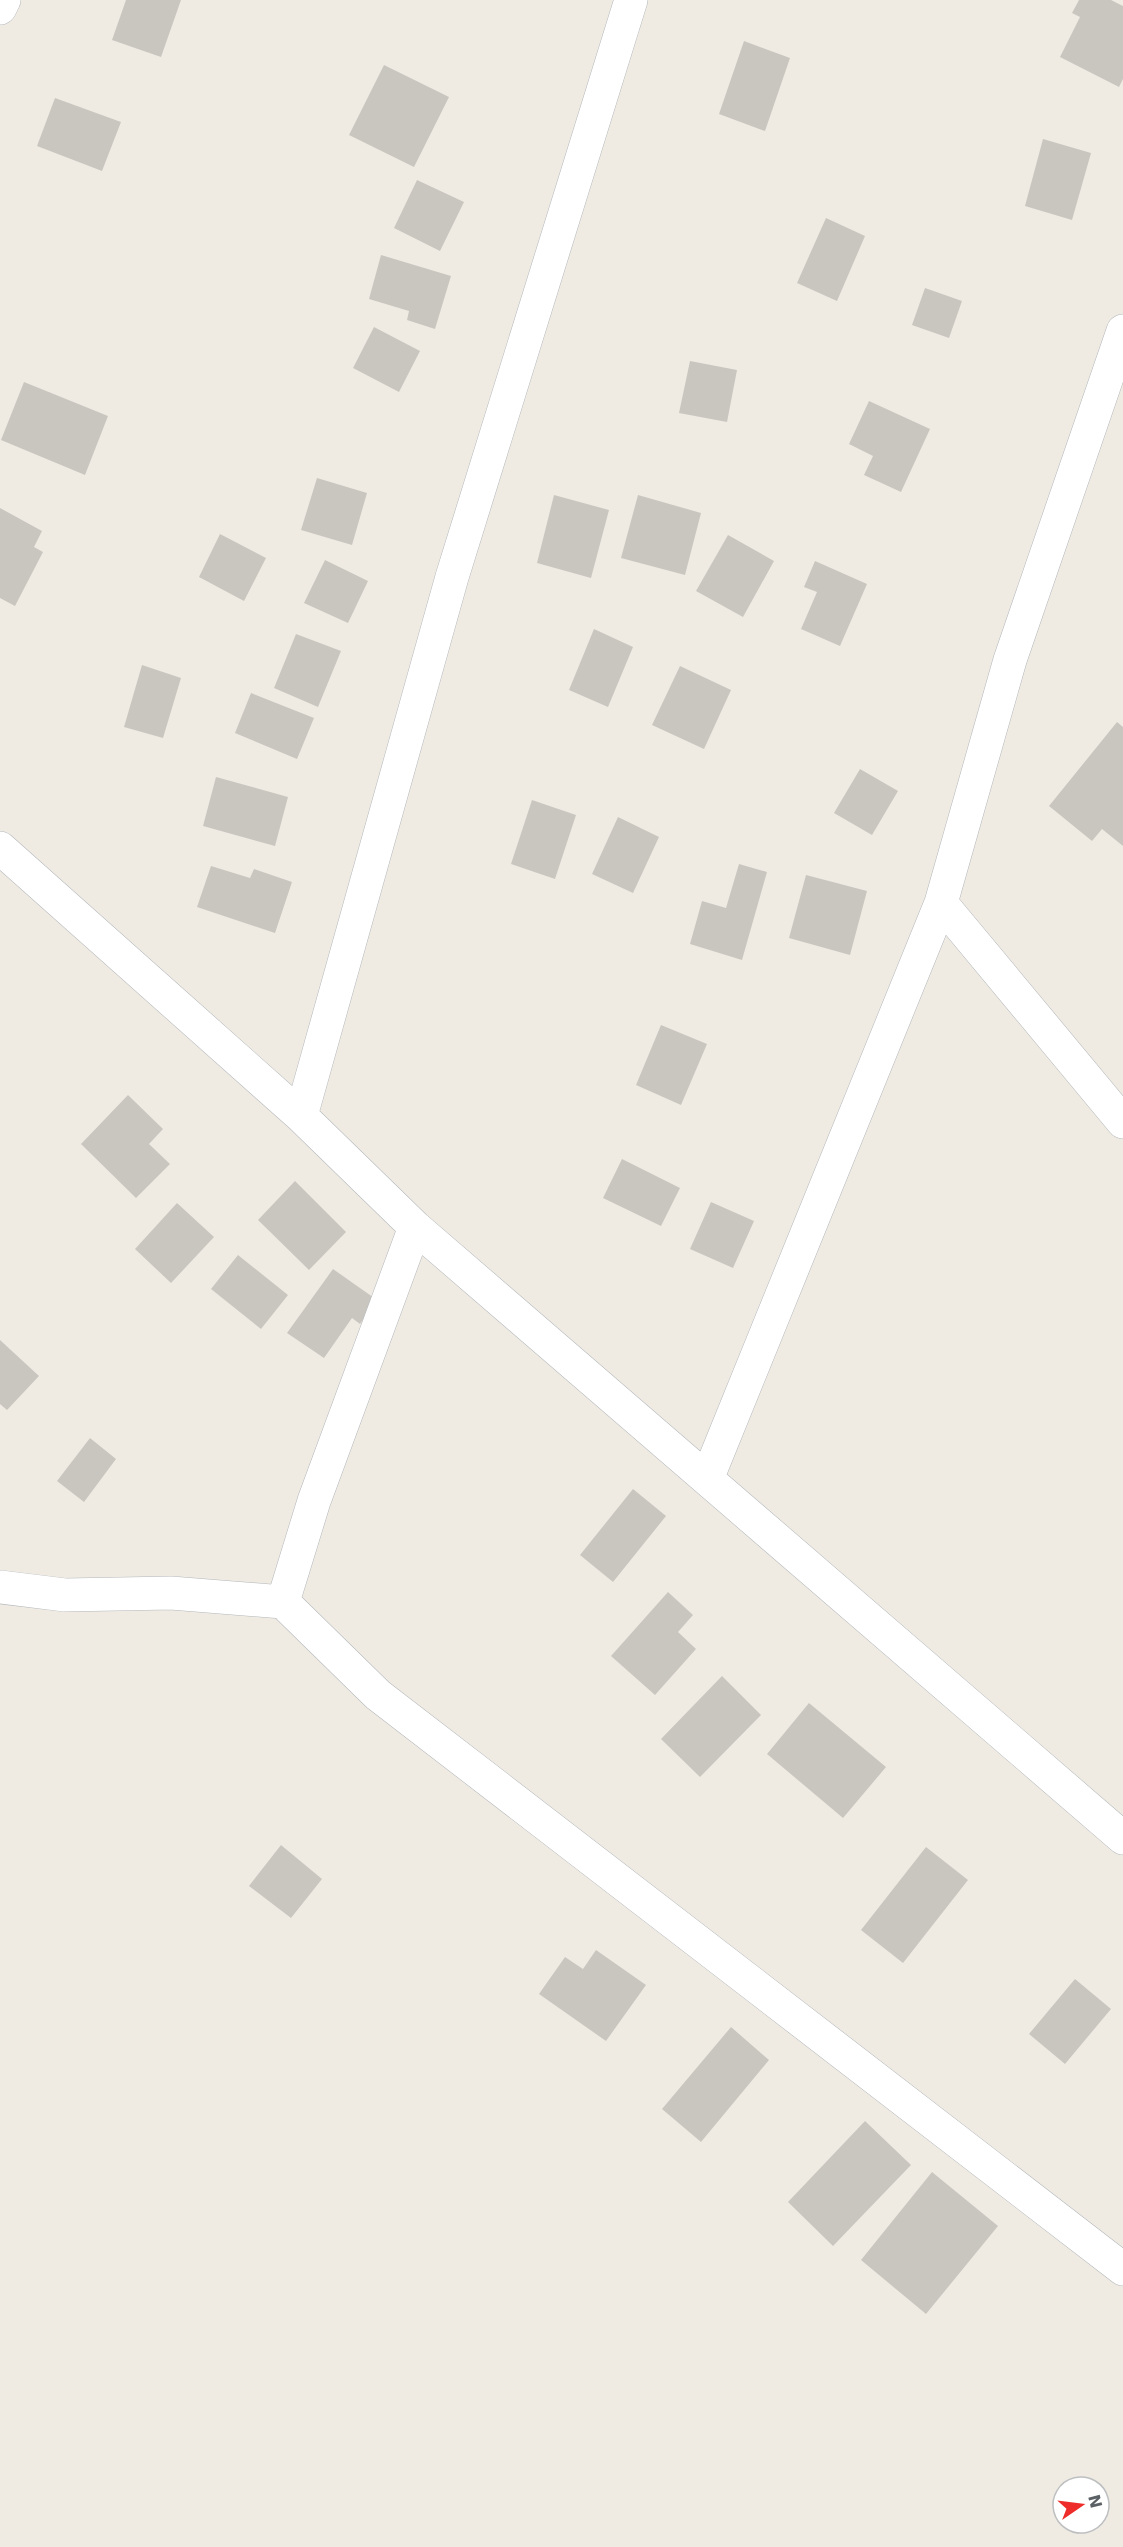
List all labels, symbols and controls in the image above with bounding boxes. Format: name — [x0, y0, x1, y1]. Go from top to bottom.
north arrow — [1051, 2475, 1111, 2535]
text: N — [1084, 2493, 1106, 2510]

